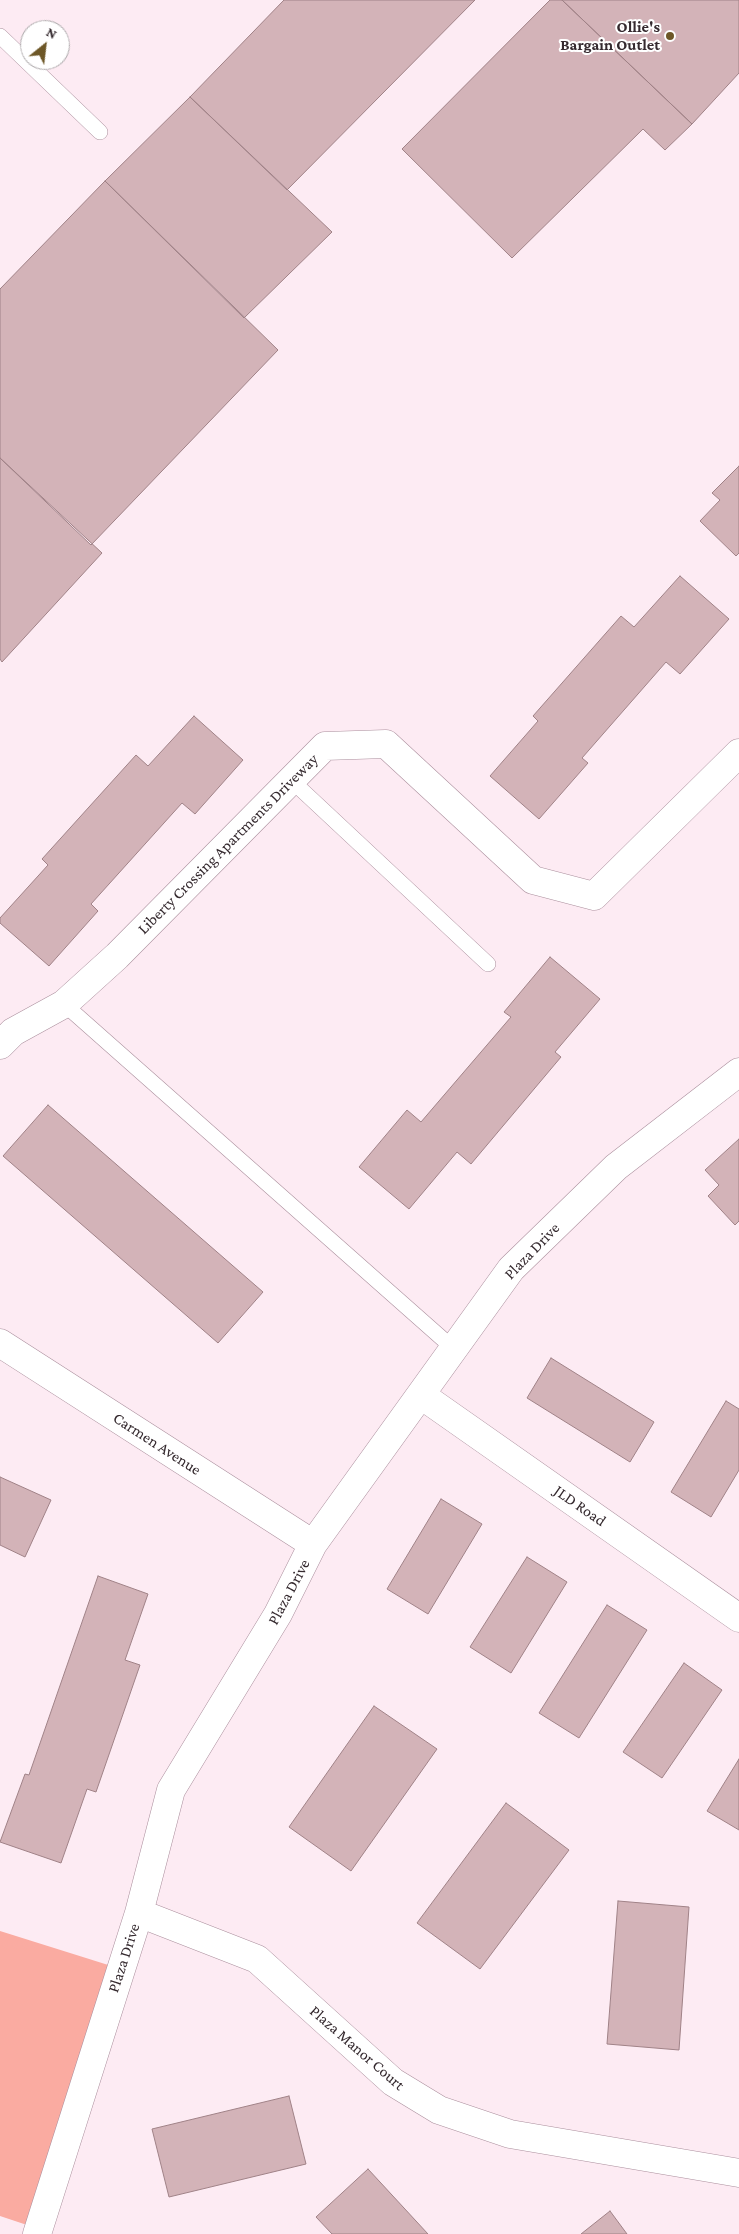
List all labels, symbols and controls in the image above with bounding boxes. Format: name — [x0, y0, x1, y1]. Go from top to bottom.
place label: Ollie's Bargain Outlet — [560, 17, 660, 55]
north arrow — [20, 20, 70, 70]
text: N — [44, 23, 60, 42]
marker: Ollie's Bargain Outlet — [664, 30, 676, 42]
street label: Liberty Crossing Apartments Driveway — [134, 750, 322, 938]
street label: Plaza Drive — [500, 1219, 564, 1283]
street label: Carmen Avenue — [109, 1408, 205, 1480]
street label: JLD Road — [550, 1481, 610, 1531]
street label: Plaza Drive — [264, 1556, 314, 1628]
street label: Plaza Drive — [104, 1921, 144, 1995]
street label: Plaza Manor Court — [306, 2002, 408, 2094]

